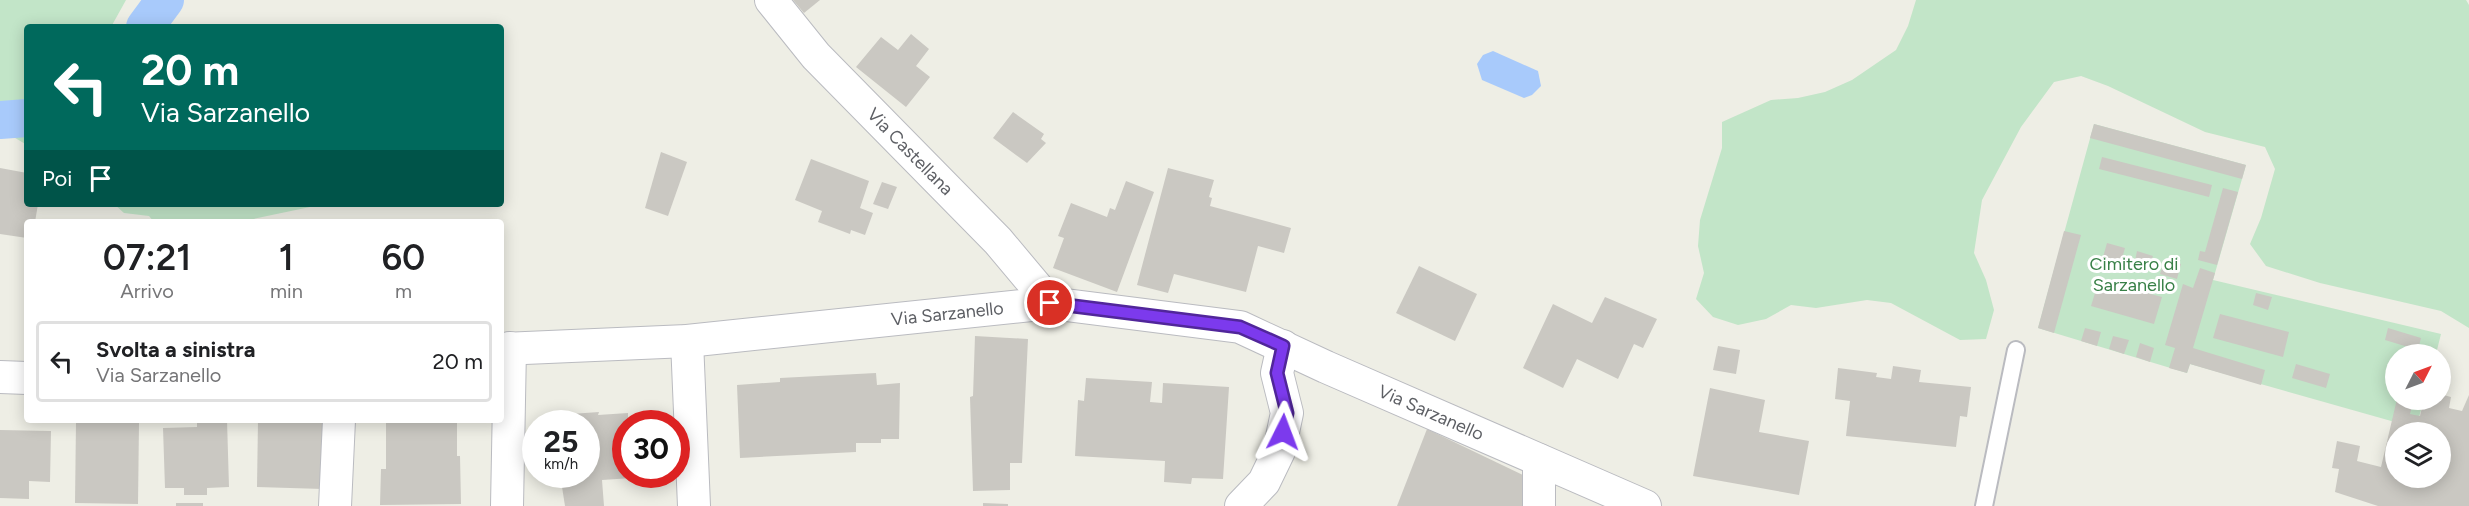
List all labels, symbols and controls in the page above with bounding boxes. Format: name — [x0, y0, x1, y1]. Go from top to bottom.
text: 20 m — [141, 45, 239, 96]
icon: left — [42, 48, 120, 126]
text: Via Sarzanello — [141, 96, 310, 129]
street label: Via Castellana — [862, 103, 958, 200]
icon: arrive — [84, 162, 117, 195]
text: Poi — [42, 165, 72, 192]
text: 07:21 — [103, 236, 191, 279]
text: 1 — [279, 236, 294, 279]
text: 60 — [381, 236, 425, 279]
park label: Cimitero di Sarzanello — [2090, 253, 2178, 296]
pin — [1024, 277, 1075, 328]
text: Arrivo — [120, 279, 174, 303]
text: min — [270, 279, 303, 303]
text: m — [395, 279, 412, 303]
icon: arrive — [1033, 286, 1066, 319]
street label: Via Sarzanello — [890, 297, 1005, 331]
text: Svolta a sinistra — [96, 336, 255, 363]
north arrow — [2385, 344, 2451, 410]
map controls — [2385, 344, 2451, 488]
icon: left — [45, 345, 78, 378]
text: 20 m — [432, 348, 483, 375]
text: Via Sarzanello — [96, 363, 221, 387]
street label: Via Sarzanello — [1375, 380, 1487, 445]
position arrow — [1251, 400, 1315, 464]
speed limit sign: 30 — [612, 410, 690, 488]
button: layers — [2385, 422, 2451, 488]
text: 25 — [544, 423, 578, 460]
text: km/h — [544, 455, 578, 473]

